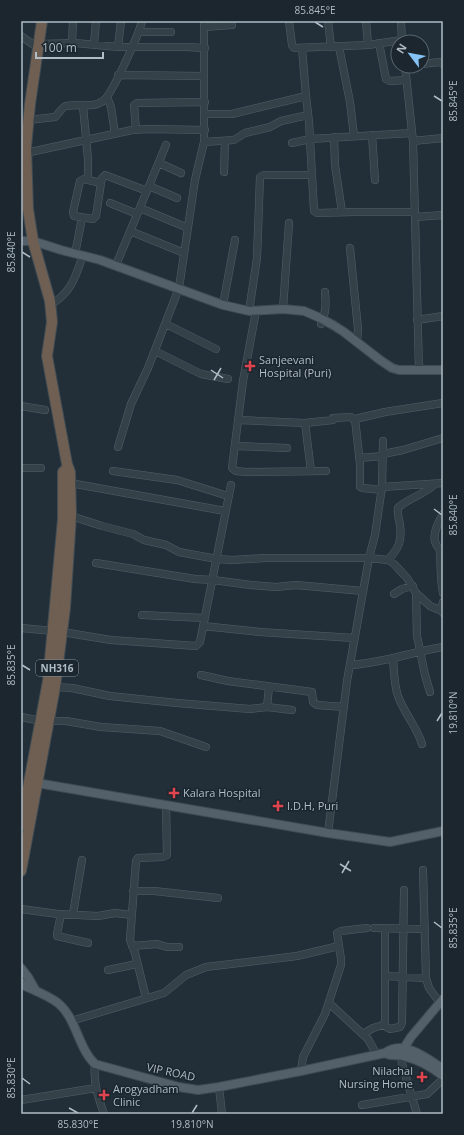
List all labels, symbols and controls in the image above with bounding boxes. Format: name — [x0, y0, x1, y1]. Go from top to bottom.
text: 85.845°E — [294, 3, 336, 17]
scale bar — [36, 34, 103, 60]
north arrow — [390, 34, 430, 74]
text: 100 m — [42, 39, 77, 56]
text: N — [392, 41, 410, 56]
text: 85.845°E — [446, 80, 460, 122]
text: 85.840°E — [4, 231, 18, 273]
place label: Sanjeevani Hospital (Puri) — [259, 352, 331, 380]
marker: Sanjeevani Hospital (Puri) — [244, 360, 256, 372]
text: 85.840°E — [446, 494, 460, 536]
text: 85.835°E — [4, 644, 18, 686]
road number: NH316 — [36, 660, 78, 676]
text: 19.810°N — [446, 691, 460, 735]
place label: Kalara Hospital — [183, 785, 261, 800]
marker: Kalara Hospital — [168, 787, 180, 799]
place label: I.D.H, Puri — [287, 798, 338, 813]
marker: I.D.H, Puri — [272, 800, 284, 812]
text: 85.835°E — [446, 907, 460, 949]
text: 85.830°E — [4, 1057, 18, 1099]
street label: VIP ROAD — [145, 1059, 197, 1084]
place label: Nilachal Nursing Home — [339, 1063, 413, 1091]
marker: Nilachal Nursing Home — [416, 1071, 428, 1083]
place label: Arogyadham Clinic — [113, 1081, 178, 1109]
marker: Arogyadham Clinic — [98, 1089, 110, 1101]
text: 85.830°E — [57, 1117, 99, 1131]
text: 19.810°N — [170, 1117, 214, 1131]

